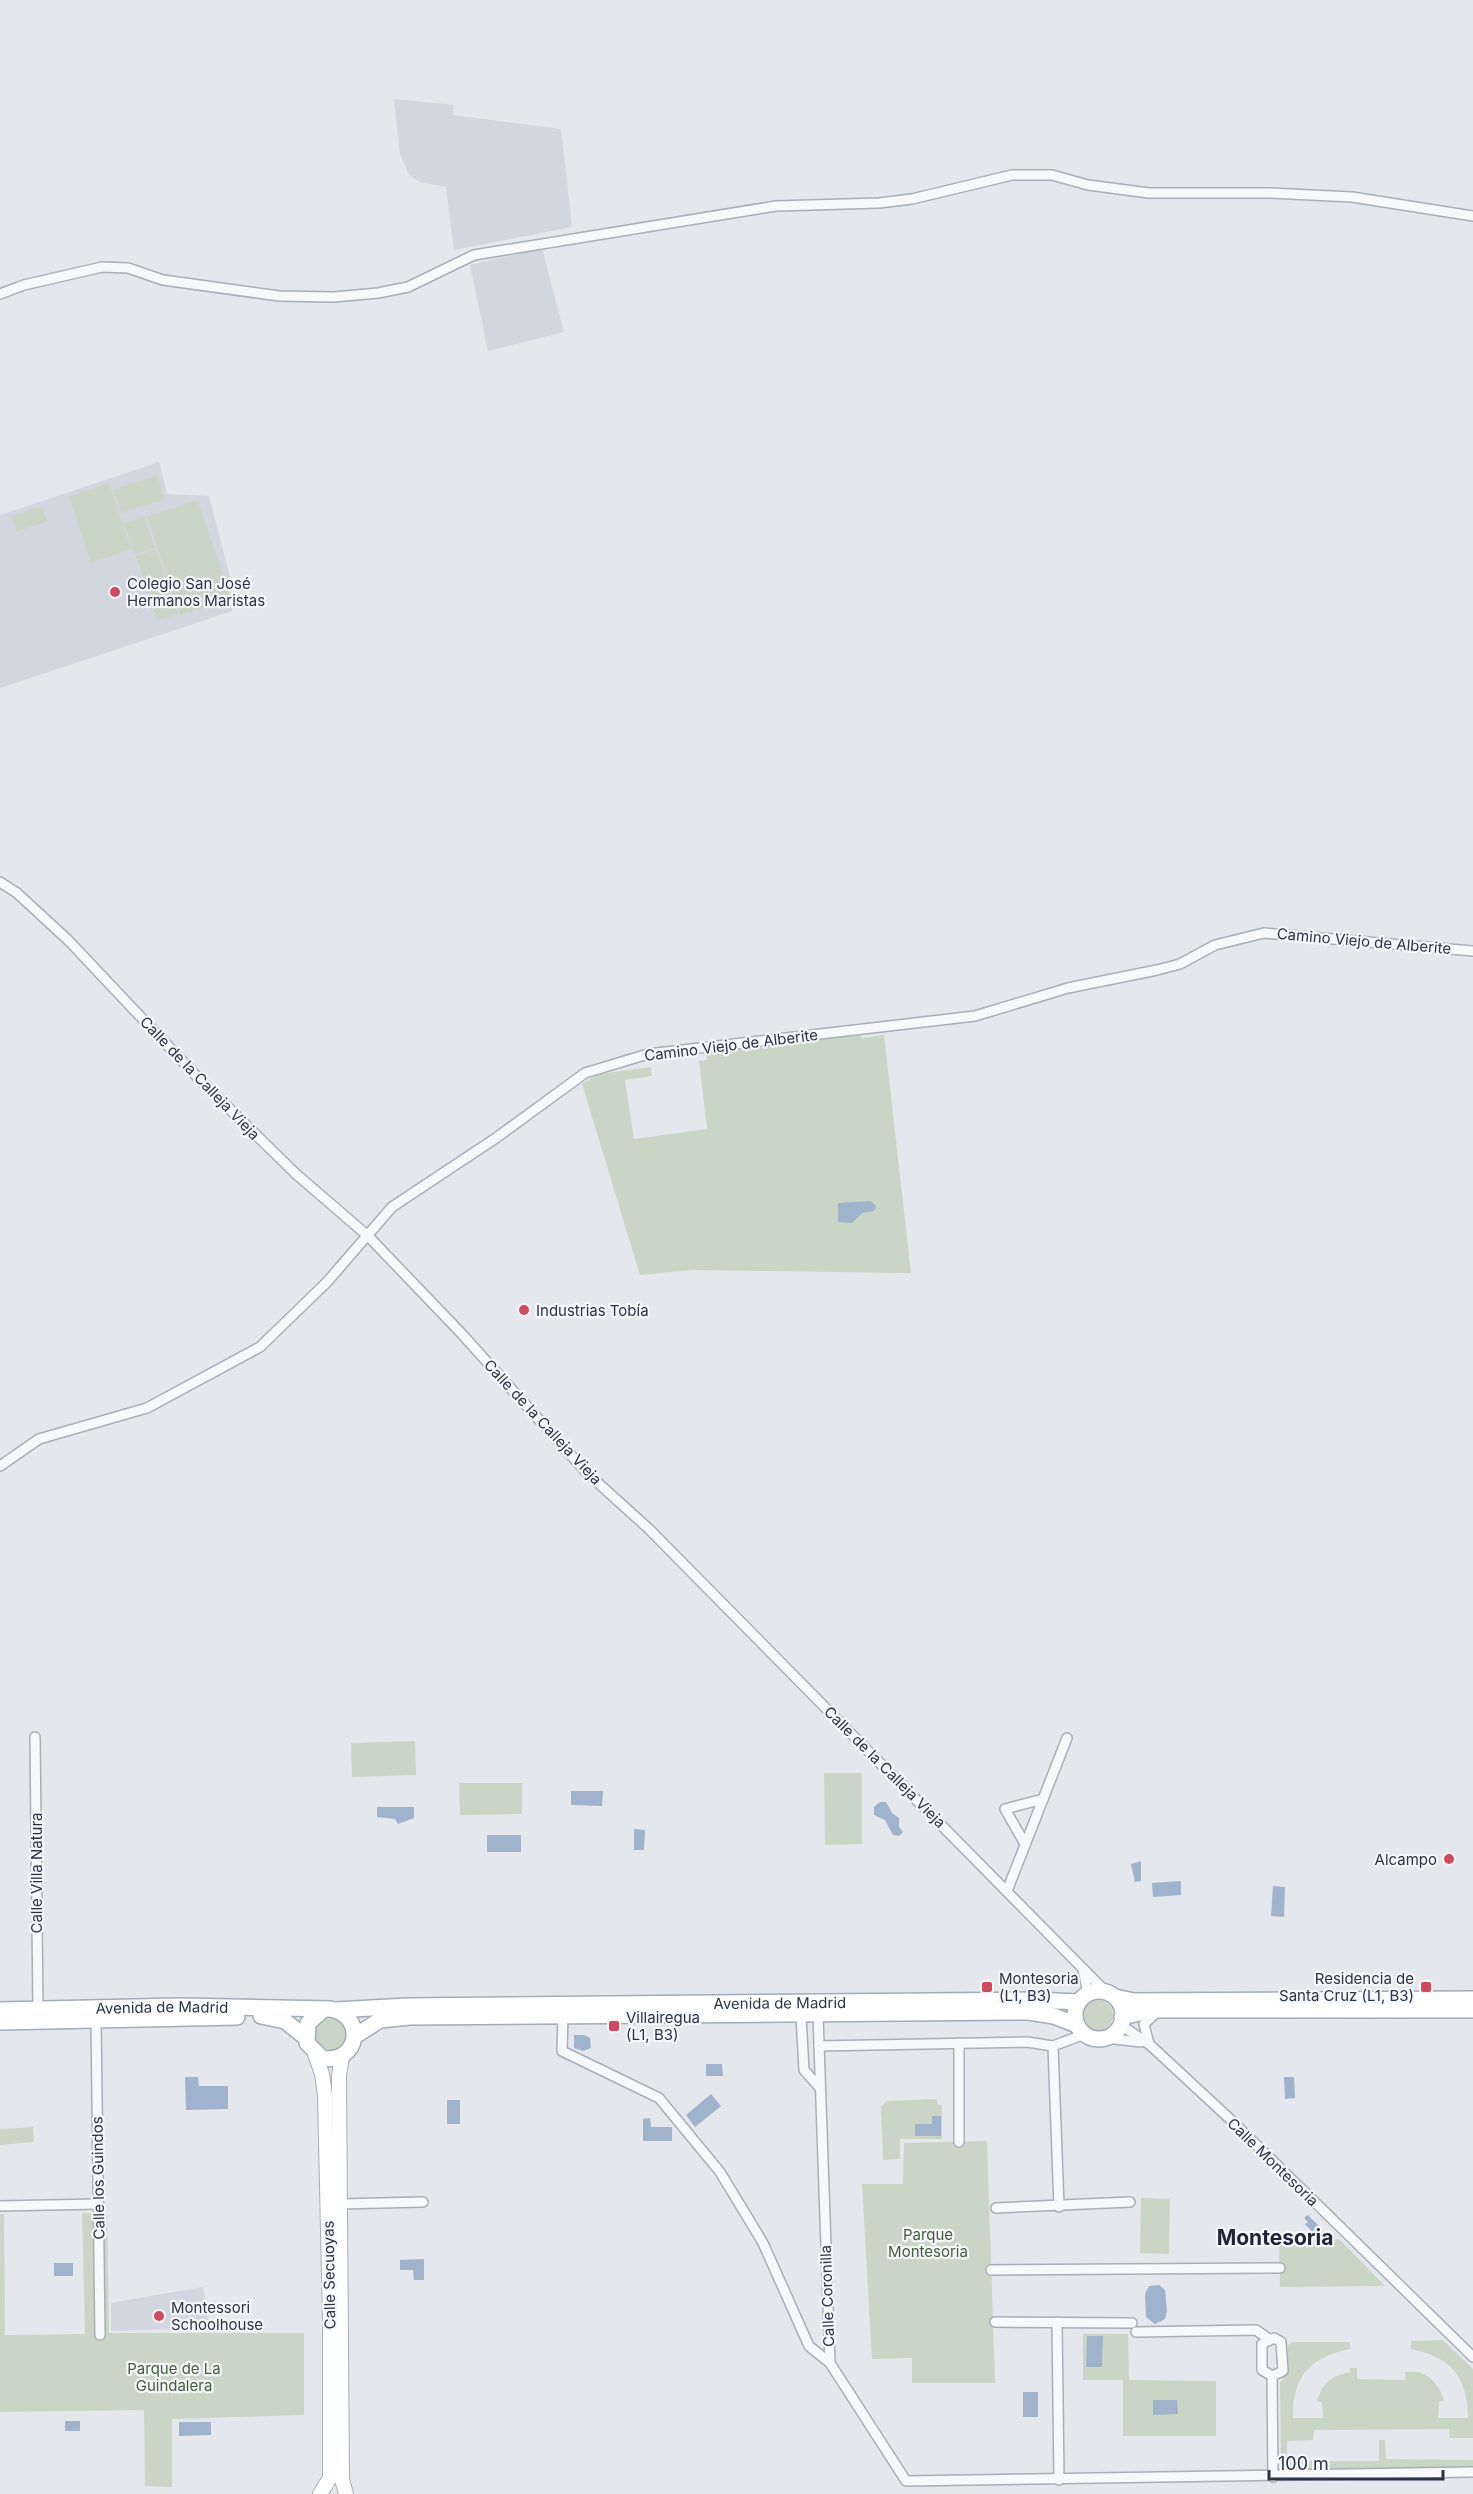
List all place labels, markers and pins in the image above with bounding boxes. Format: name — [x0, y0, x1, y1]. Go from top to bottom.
place label: Colegio San José Hermanos Maristas — [127, 574, 265, 610]
marker: Colegio San José Hermanos Maristas — [108, 585, 122, 599]
place label: Industrias Tobía — [536, 1301, 649, 1320]
marker: Industrias Tobía — [517, 1303, 531, 1317]
place label: Alcampo — [1375, 1850, 1437, 1869]
marker: Alcampo — [1442, 1852, 1456, 1866]
place label: Montesoria (L1, B3) — [999, 1969, 1079, 2005]
place label: Residencia de Santa Cruz (L1, B3) — [1279, 1969, 1414, 2005]
marker: Montesoria (L1, B3) — [980, 1980, 994, 1994]
marker: Residencia de Santa Cruz (L1, B3) — [1419, 1980, 1433, 1994]
place label: Villairegua (L1, B3) — [626, 2008, 700, 2044]
marker: Villairegua (L1, B3) — [607, 2019, 621, 2033]
place label: Montessori Schoolhouse — [171, 2298, 263, 2334]
marker: Montessori Schoolhouse — [152, 2309, 166, 2323]

